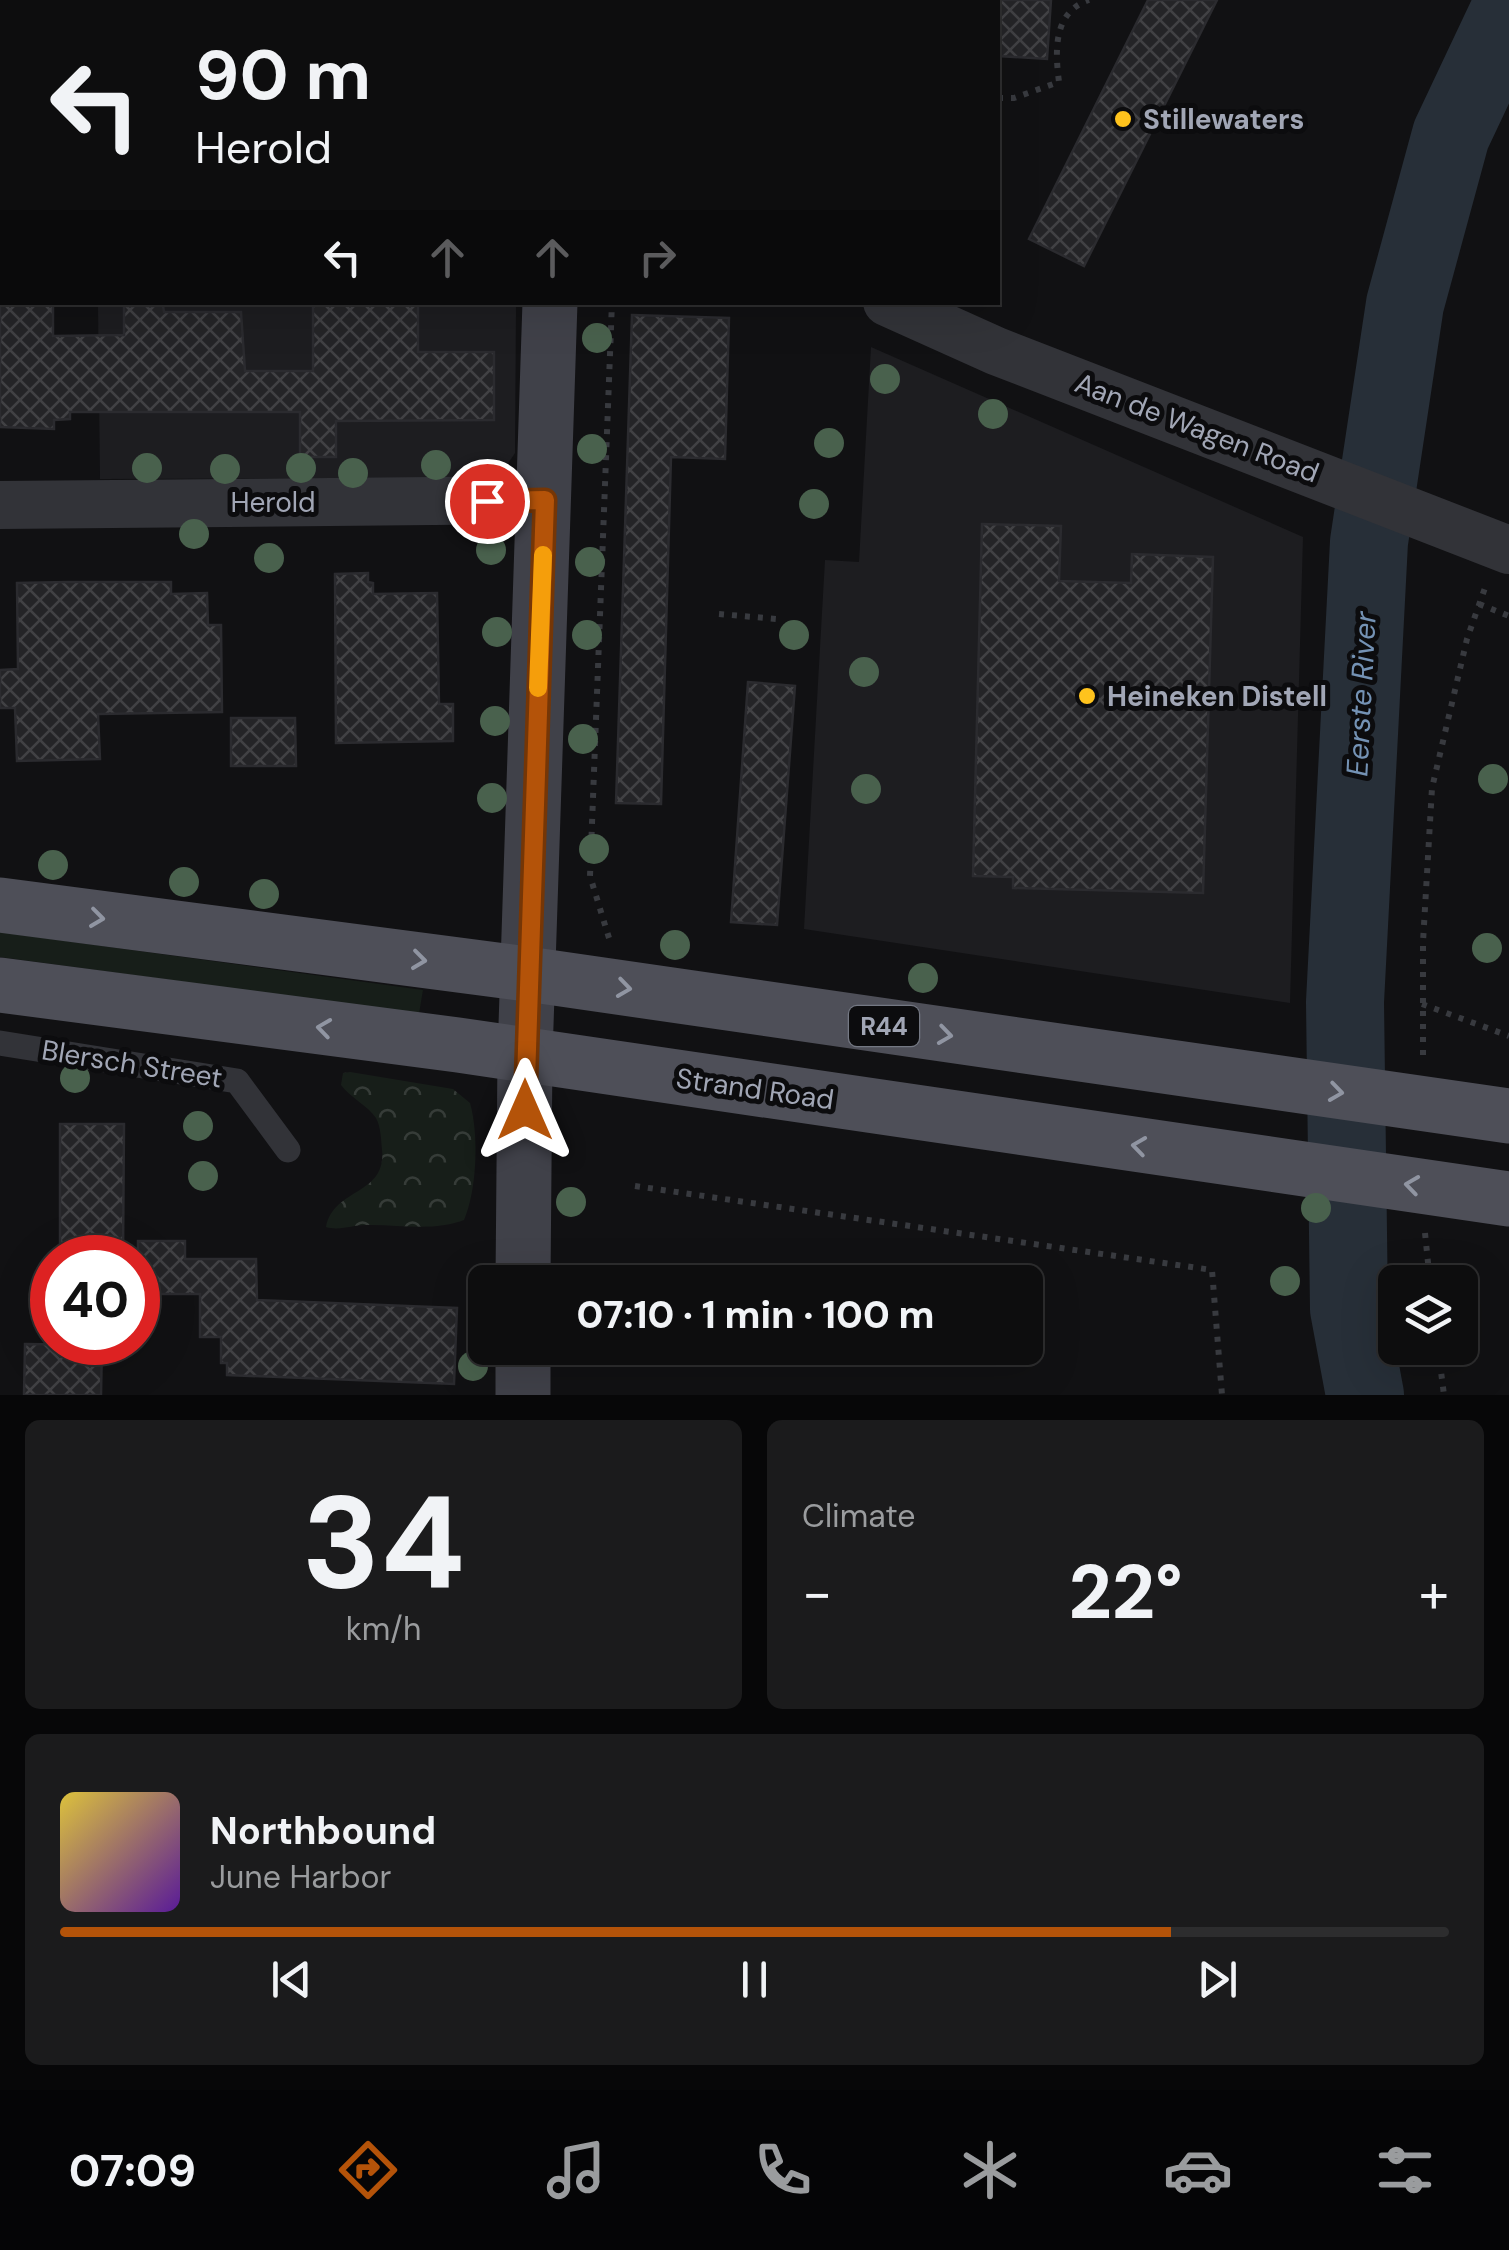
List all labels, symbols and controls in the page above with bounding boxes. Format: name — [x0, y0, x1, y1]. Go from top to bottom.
text: 90 m — [195, 30, 371, 121]
icon: left — [30, 40, 160, 170]
place label: Stillewaters — [1143, 101, 1304, 138]
marker: Stillewaters — [1112, 108, 1134, 130]
text: Herold — [195, 118, 332, 177]
icon: left — [315, 230, 370, 285]
icon: ahead — [420, 230, 475, 285]
icon: ahead — [525, 230, 580, 285]
icon: right — [630, 230, 685, 285]
street label: Aan de Wagen Road — [1070, 364, 1324, 492]
pin — [445, 459, 530, 544]
icon: arrive — [460, 474, 515, 529]
street label: Herold — [230, 484, 316, 521]
water label: Eerste River — [1337, 610, 1385, 777]
place label: Heineken Distell — [1107, 678, 1327, 715]
marker: Heineken Distell — [1076, 685, 1098, 707]
one-way arrow — [89, 907, 105, 928]
one-way arrow — [411, 949, 427, 970]
one-way arrow — [615, 976, 632, 997]
road number: R44 — [849, 1006, 919, 1046]
one-way arrow — [316, 1018, 332, 1039]
one-way arrow — [937, 1024, 954, 1045]
street label: Blersch Street — [39, 1031, 225, 1097]
position arrow — [473, 1058, 577, 1162]
street label: Strand Road — [674, 1060, 836, 1118]
one-way arrow — [1328, 1081, 1345, 1102]
one-way arrow — [1131, 1136, 1148, 1157]
one-way arrow — [1404, 1176, 1421, 1197]
speed limit sign: 40 — [30, 1235, 160, 1365]
map controls — [1378, 1265, 1478, 1365]
button: layers — [1378, 1265, 1478, 1365]
text: 07:10 · 1 min · 100 m — [577, 1290, 935, 1340]
text: 34 — [302, 1458, 465, 1627]
text: Climate — [802, 1495, 916, 1537]
text: 22° — [1068, 1544, 1183, 1641]
text: − — [802, 1557, 832, 1629]
text: + — [1419, 1557, 1449, 1629]
text: km/h — [346, 1608, 421, 1650]
text: Northbound — [210, 1806, 436, 1856]
text: June Harbor — [210, 1856, 391, 1898]
icon: previous — [264, 1952, 319, 2007]
icon: pause — [727, 1952, 782, 2007]
icon: next — [1190, 1952, 1245, 2007]
icon: directions — [333, 2135, 403, 2205]
icon: music — [541, 2135, 611, 2205]
icon: phone — [748, 2135, 818, 2205]
icon: climate — [955, 2135, 1025, 2205]
icon: car — [1163, 2135, 1233, 2205]
icon: filters — [1370, 2135, 1440, 2205]
text: 07:09 — [69, 2141, 196, 2200]

